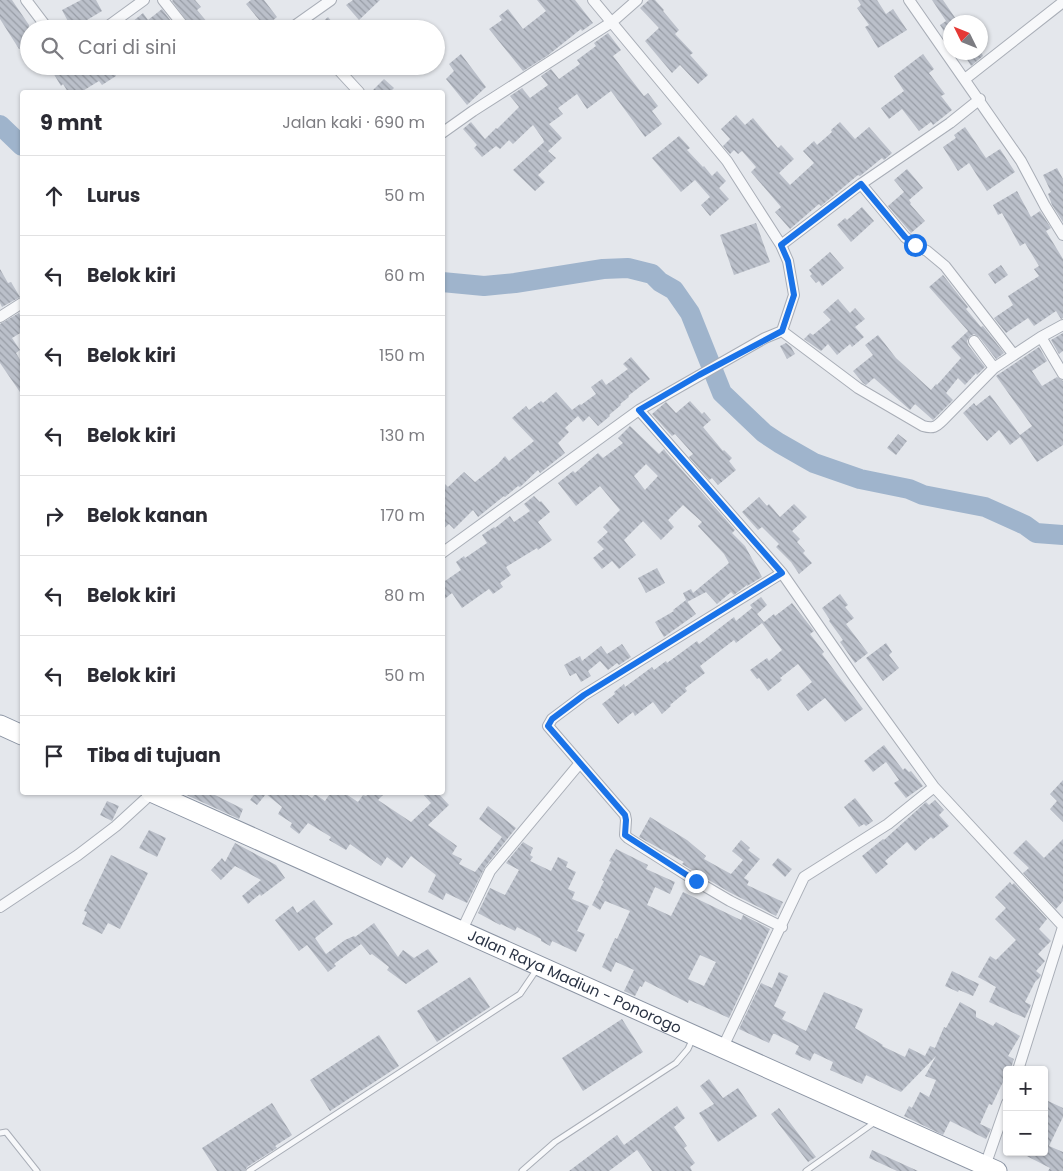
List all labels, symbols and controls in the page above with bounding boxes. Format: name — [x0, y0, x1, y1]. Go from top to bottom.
north arrow — [943, 15, 988, 60]
search box — [20, 20, 445, 75]
icon: search — [38, 34, 66, 62]
text: Cari di sini — [78, 34, 176, 61]
text: 9 mnt — [40, 108, 102, 137]
text: Jalan kaki · 690 m — [282, 111, 425, 134]
icon: ahead — [40, 182, 68, 210]
text: Lurus — [87, 182, 140, 209]
text: 50 m — [384, 184, 425, 207]
route start — [904, 234, 927, 257]
icon: left — [40, 262, 68, 290]
text: Belok kiri — [87, 262, 176, 289]
text: 60 m — [384, 264, 425, 287]
icon: left — [40, 342, 68, 370]
text: Belok kiri — [87, 342, 176, 369]
text: 150 m — [379, 344, 425, 367]
icon: left — [40, 422, 68, 450]
text: Belok kiri — [87, 422, 176, 449]
text: 130 m — [380, 424, 425, 447]
icon: right — [40, 502, 68, 530]
text: Belok kanan — [87, 502, 208, 529]
text: 170 m — [380, 504, 425, 527]
icon: left — [40, 582, 68, 610]
text: Belok kiri — [87, 582, 176, 609]
text: 80 m — [384, 584, 425, 607]
icon: left — [40, 662, 68, 690]
text: Belok kiri — [87, 662, 176, 689]
text: 50 m — [384, 664, 425, 687]
icon: arrive — [40, 742, 68, 770]
text: Tiba di tujuan — [87, 742, 221, 769]
route end — [685, 870, 708, 893]
street label: Jalan Raya Madiun - Ponorogo — [464, 924, 685, 1038]
map controls — [1003, 1066, 1048, 1156]
button: + — [1003, 1066, 1048, 1111]
button: − — [1003, 1111, 1048, 1156]

